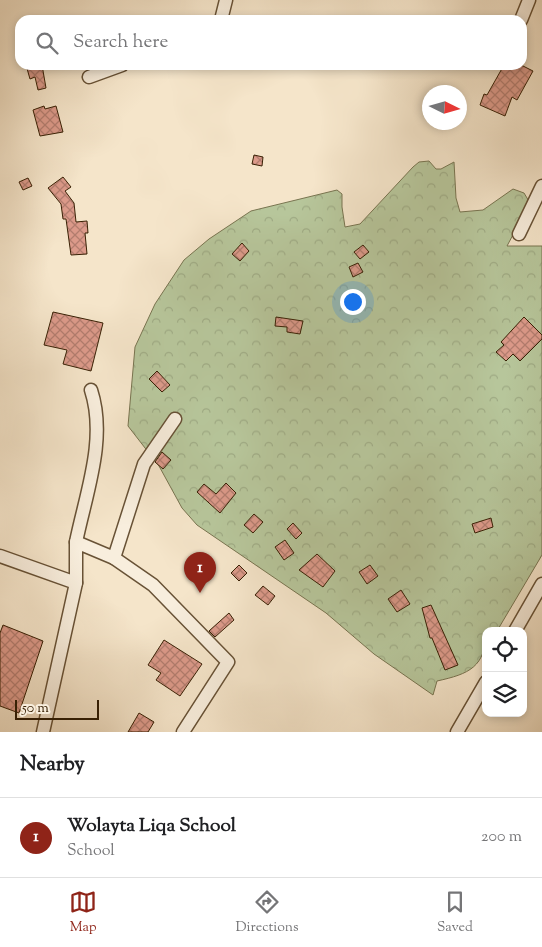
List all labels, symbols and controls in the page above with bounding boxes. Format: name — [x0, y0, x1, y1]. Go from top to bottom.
search box — [15, 15, 527, 70]
icon: search — [33, 29, 61, 57]
text: Search here — [73, 29, 168, 56]
north arrow — [422, 85, 467, 130]
your location — [340, 289, 366, 315]
pin: 1 — [184, 552, 216, 593]
map controls — [482, 627, 527, 717]
button: locate — [482, 627, 527, 672]
button: layers — [482, 672, 527, 717]
scale bar — [15, 697, 99, 720]
text: 50 m — [22, 699, 49, 719]
text: Nearby — [20, 750, 85, 780]
text: Wolayta Liqa School — [67, 813, 236, 840]
text: 1 — [33, 826, 39, 849]
text: 200 m — [481, 826, 522, 849]
text: School — [67, 840, 115, 863]
tab: Map — [69, 888, 97, 938]
tab: Directions — [235, 888, 299, 938]
tab: Saved — [437, 888, 473, 938]

